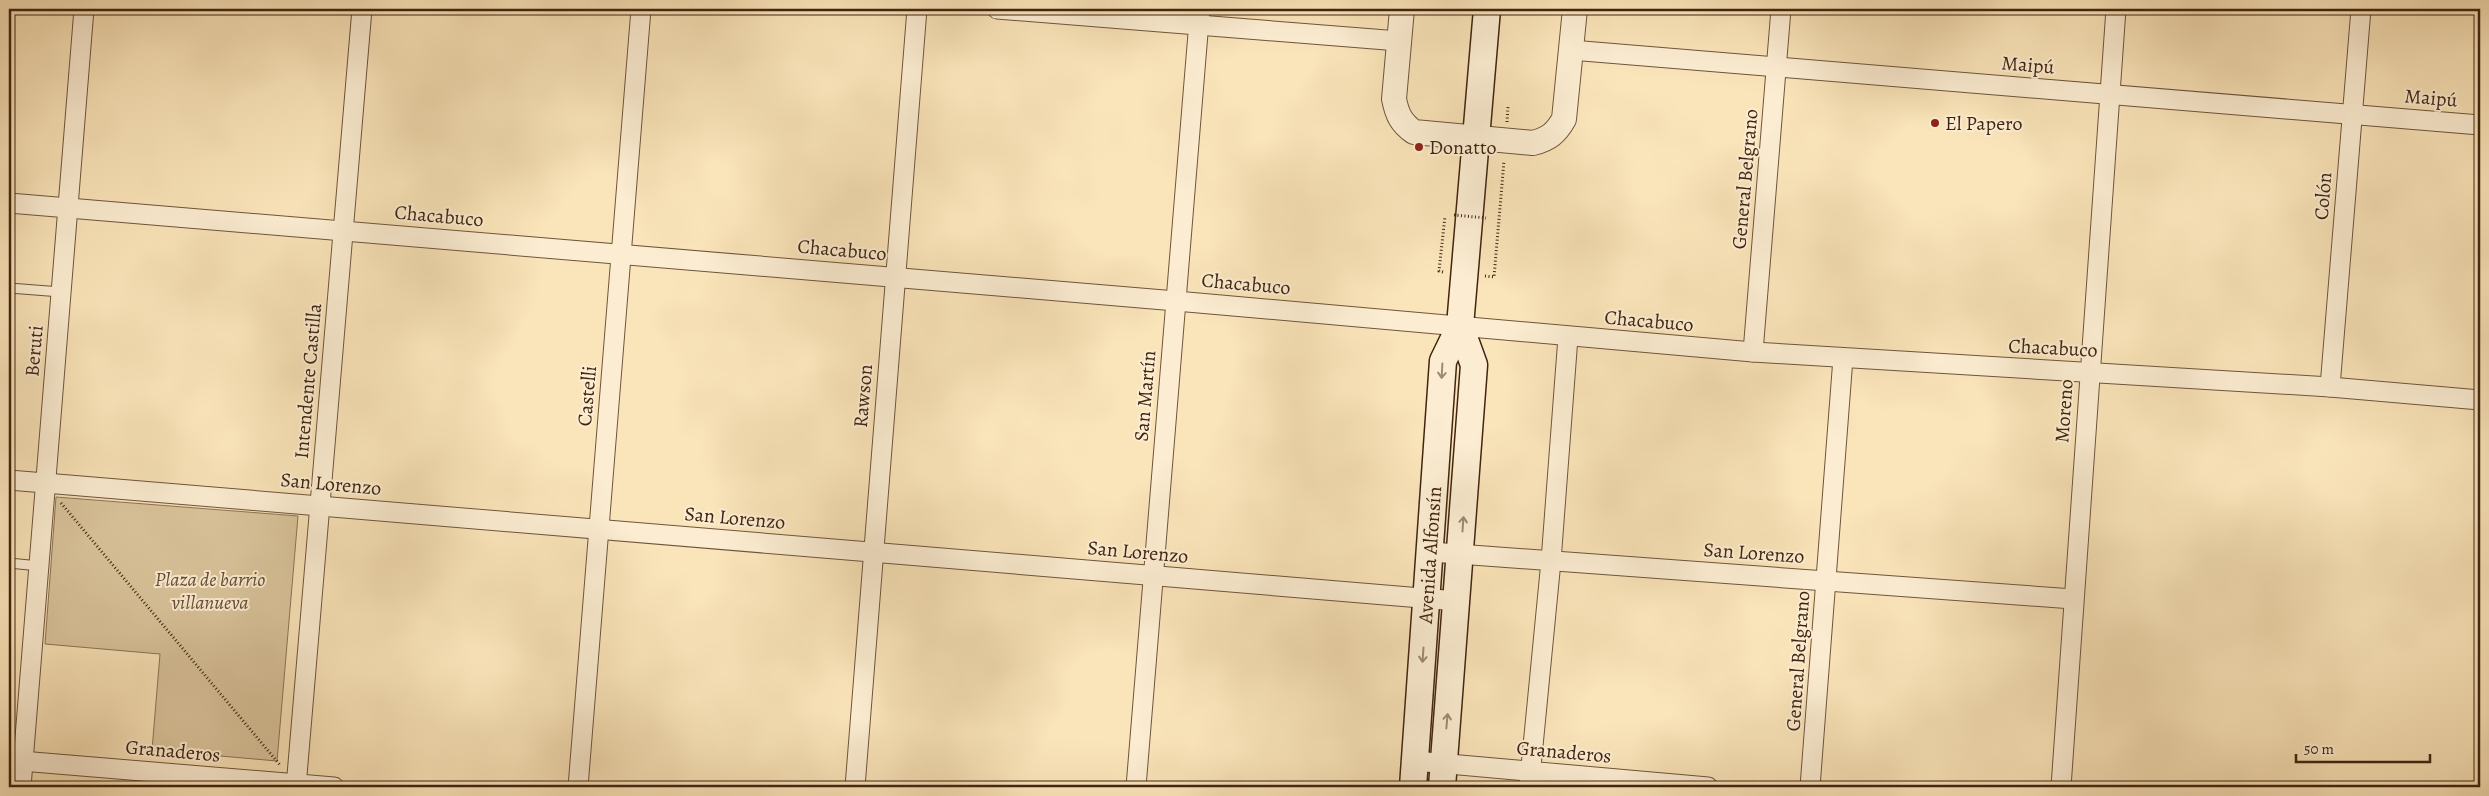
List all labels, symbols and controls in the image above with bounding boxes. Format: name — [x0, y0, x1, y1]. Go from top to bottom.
street label: Maipú — [2000, 49, 2056, 81]
street label: Maipú — [2403, 82, 2459, 114]
street label: General Belgrano — [1725, 108, 1765, 250]
place label: El Papero — [1945, 110, 2023, 137]
marker: El Papero — [1929, 117, 1941, 129]
place label: Donatto — [1429, 134, 1497, 161]
marker: Donatto — [1413, 141, 1425, 153]
street label: Colón — [2307, 171, 2339, 221]
street label: Chacabuco — [393, 199, 485, 233]
street label: Chacabuco — [796, 233, 888, 267]
street label: Chacabuco — [1200, 267, 1292, 301]
street label: Intendente Castilla — [288, 302, 328, 460]
street label: Chacabuco — [1603, 304, 1695, 338]
street label: Beruti — [18, 324, 50, 378]
street label: Chacabuco — [2008, 332, 2098, 364]
street label: San Martín — [1128, 349, 1162, 443]
one-way arrow — [1438, 362, 1447, 378]
street label: Rawson — [847, 363, 879, 429]
street label: Castelli — [571, 365, 603, 427]
street label: Moreno — [2048, 378, 2080, 444]
street label: San Lorenzo — [279, 466, 383, 502]
street label: Avenida Alfonsín — [1412, 485, 1448, 625]
street label: San Lorenzo — [683, 500, 787, 536]
one-way arrow — [1458, 517, 1467, 533]
street label: San Lorenzo — [1086, 534, 1190, 570]
street label: San Lorenzo — [1703, 536, 1805, 570]
park label: Plaza de barrio villanueva — [155, 566, 265, 616]
street label: General Belgrano — [1780, 590, 1816, 732]
one-way arrow — [1418, 647, 1428, 663]
one-way arrow — [1442, 713, 1452, 729]
scale bar — [2296, 731, 2430, 763]
street label: Granaderos — [124, 733, 222, 769]
street label: Granaderos — [1515, 734, 1613, 770]
text: 50 m — [2304, 739, 2334, 759]

